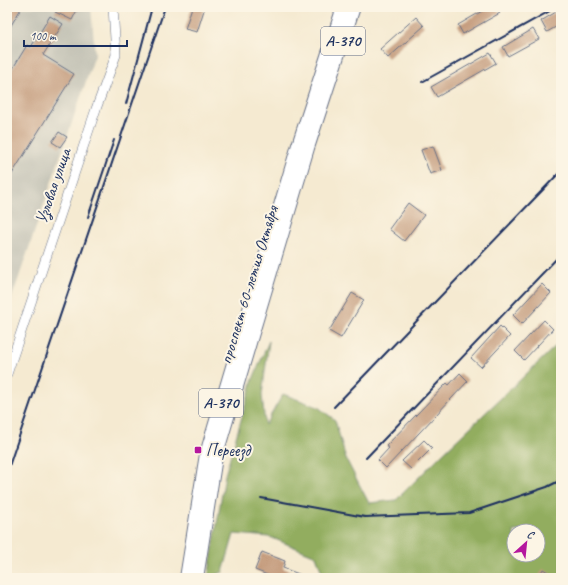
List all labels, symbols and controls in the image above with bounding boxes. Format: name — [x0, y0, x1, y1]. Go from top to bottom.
scale bar — [24, 22, 127, 48]
road number: А-370 — [321, 27, 365, 55]
text: 100 m — [30, 28, 57, 44]
street label: Узловая улица — [30, 144, 77, 227]
street label: проспект 60-летия Октября — [215, 202, 283, 366]
road number: А-370 — [199, 389, 243, 417]
place label: Переезд — [206, 440, 253, 462]
marker: Переезд — [193, 445, 203, 455]
north arrow — [506, 523, 546, 563]
text: С — [525, 527, 538, 542]

